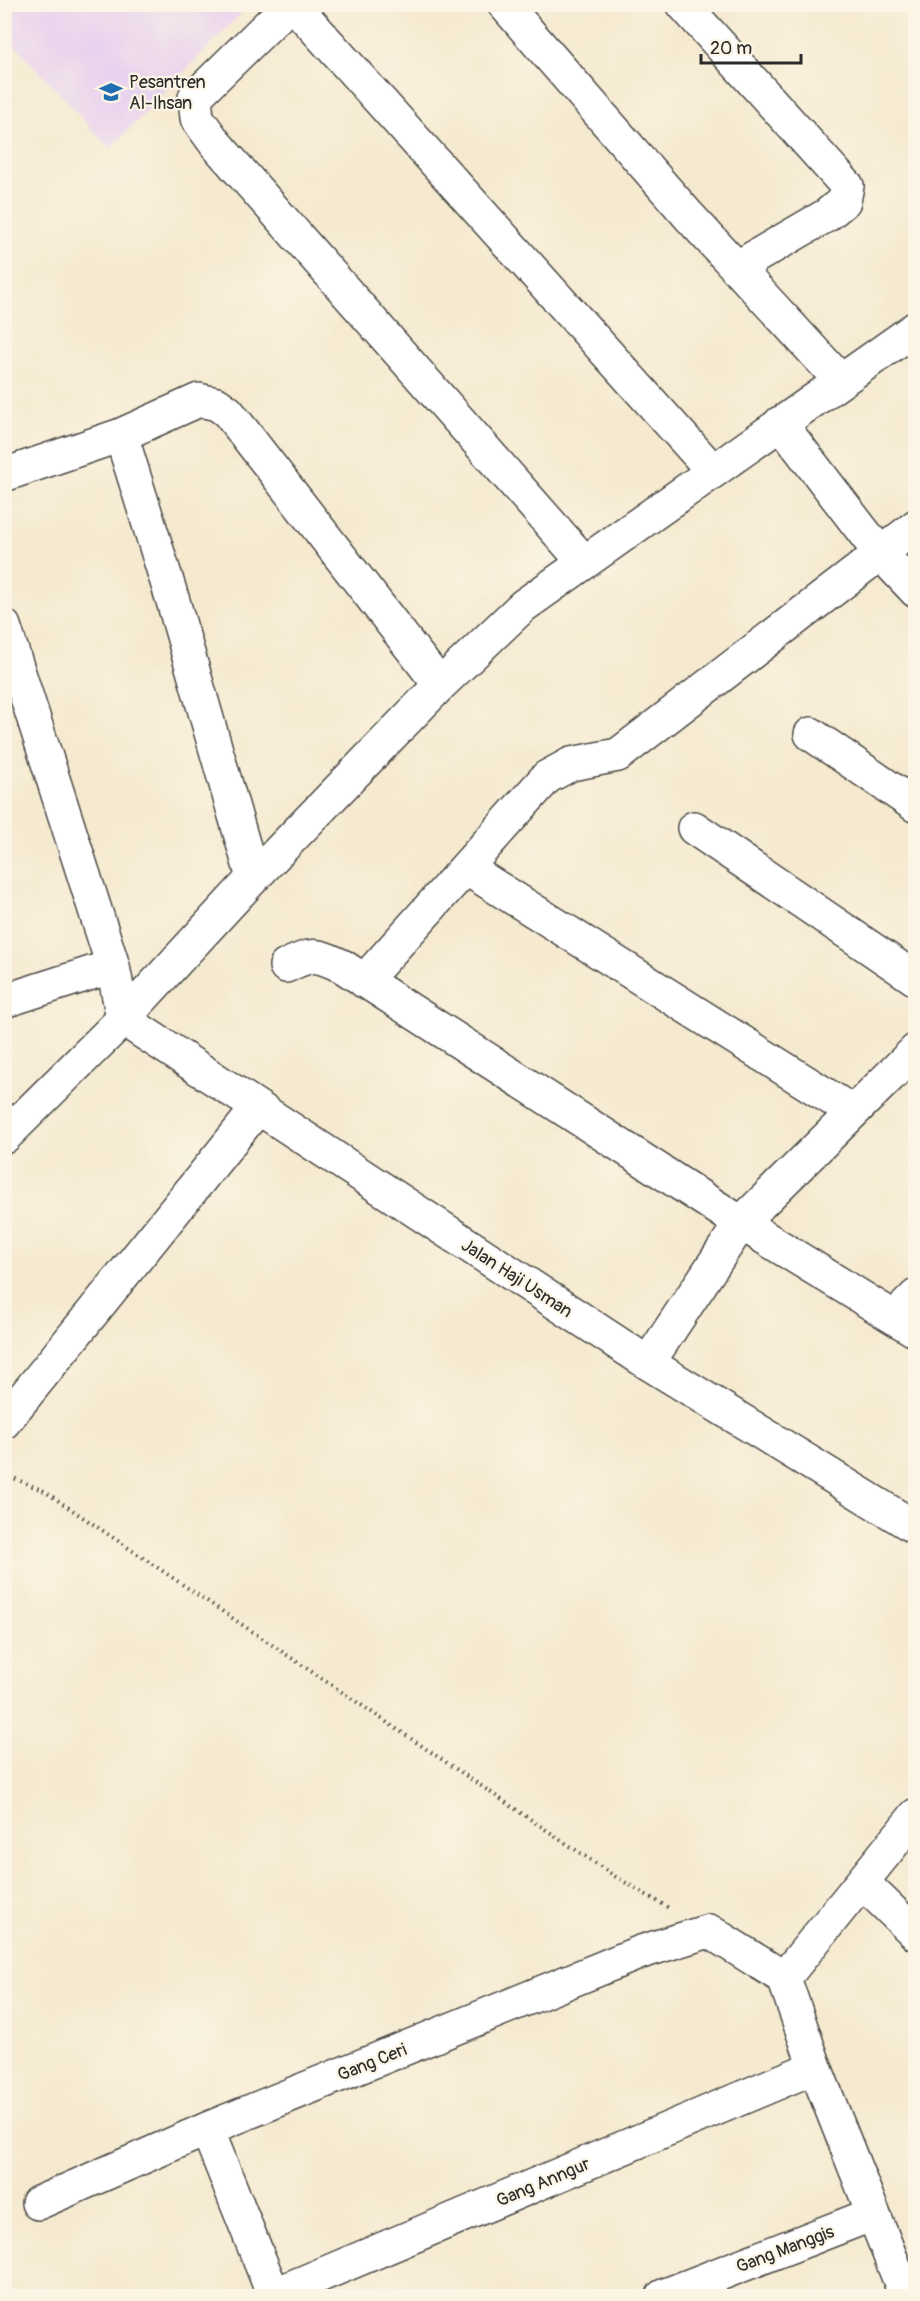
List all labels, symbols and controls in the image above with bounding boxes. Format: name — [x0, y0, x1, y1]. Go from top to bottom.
scale bar — [701, 27, 802, 65]
text: 20 m — [710, 37, 752, 60]
place label: Pesantren Al-Ihsan — [129, 71, 206, 115]
school or university icon: Pesantren Al-Ihsan — [98, 79, 124, 105]
street label: Jalan Haji Usman — [457, 1234, 577, 1323]
street label: Gang Ceri — [334, 2038, 410, 2087]
street label: Gang Anngur — [493, 2152, 594, 2212]
street label: Gang Manggis — [733, 2220, 837, 2279]

